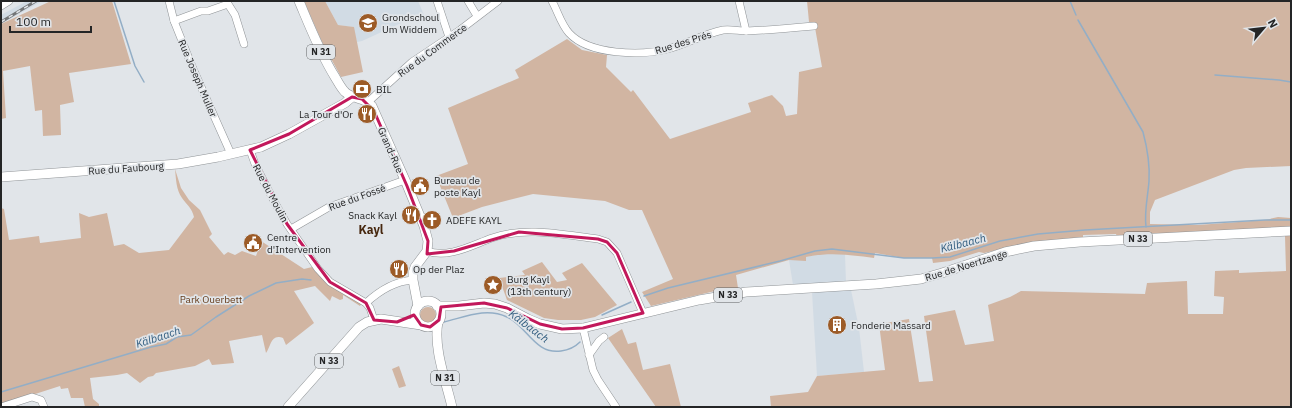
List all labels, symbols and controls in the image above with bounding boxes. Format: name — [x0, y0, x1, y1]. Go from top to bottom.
scale bar — [10, 8, 91, 34]
north arrow — [1244, 8, 1284, 48]
place label: Grondschoul Um Widdem — [382, 11, 440, 36]
school or university icon: Grondschoul Um Widdem — [357, 12, 379, 34]
text: 100 m — [16, 14, 51, 29]
text: N — [1265, 17, 1281, 30]
street label: Rue du Commerce — [395, 21, 470, 80]
street label: Rue des Prés — [653, 28, 713, 57]
street label: Rue Joseph Muller — [175, 37, 220, 119]
road number: N 31 — [307, 45, 335, 59]
bank icon: BIL — [351, 78, 373, 100]
place label: BIL — [376, 83, 392, 96]
restaurant icon: La Tour d'Or — [356, 103, 378, 125]
place label: La Tour d'Or — [299, 108, 353, 121]
street label: Grand-Rue — [375, 125, 407, 176]
street label: Rue du Faubourg — [88, 159, 165, 178]
street label: Rue du Moulin — [250, 162, 291, 225]
place label: Bureau de poste Kayl — [434, 174, 481, 199]
public building icon: Bureau de poste Kayl — [409, 175, 431, 197]
street label: Rue du Fossé — [327, 181, 388, 214]
restaurant icon: Snack Kayl — [400, 204, 422, 226]
place label: Snack Kayl — [348, 209, 397, 222]
church icon: ADEFE KAYL — [421, 209, 443, 231]
place label: ADEFE KAYL — [446, 214, 502, 227]
district label: Kayl — [359, 222, 384, 237]
place label: Centre d'Intervention — [267, 231, 331, 256]
water label: Kälbaach — [939, 231, 987, 255]
public building icon: Centre d'Intervention — [242, 232, 264, 254]
road number: N 33 — [1124, 232, 1152, 246]
street label: Rue de Noertzange — [923, 247, 1009, 284]
restaurant icon: Op der Plaz — [388, 258, 410, 280]
place label: Op der Plaz — [413, 263, 465, 276]
place label: Burg Kayl (13th century) — [507, 273, 571, 298]
place icon: Burg Kayl (13th century) — [482, 274, 504, 296]
road number: N 33 — [714, 288, 742, 302]
park label: Park Ouerbett — [180, 293, 243, 306]
water label: Kälbaach — [506, 306, 552, 346]
building icon: Fonderie Massard — [826, 314, 848, 336]
place label: Fonderie Massard — [851, 319, 931, 332]
water label: Kälbaach — [134, 323, 182, 351]
road number: N 33 — [315, 354, 343, 368]
road number: N 31 — [431, 371, 459, 385]

